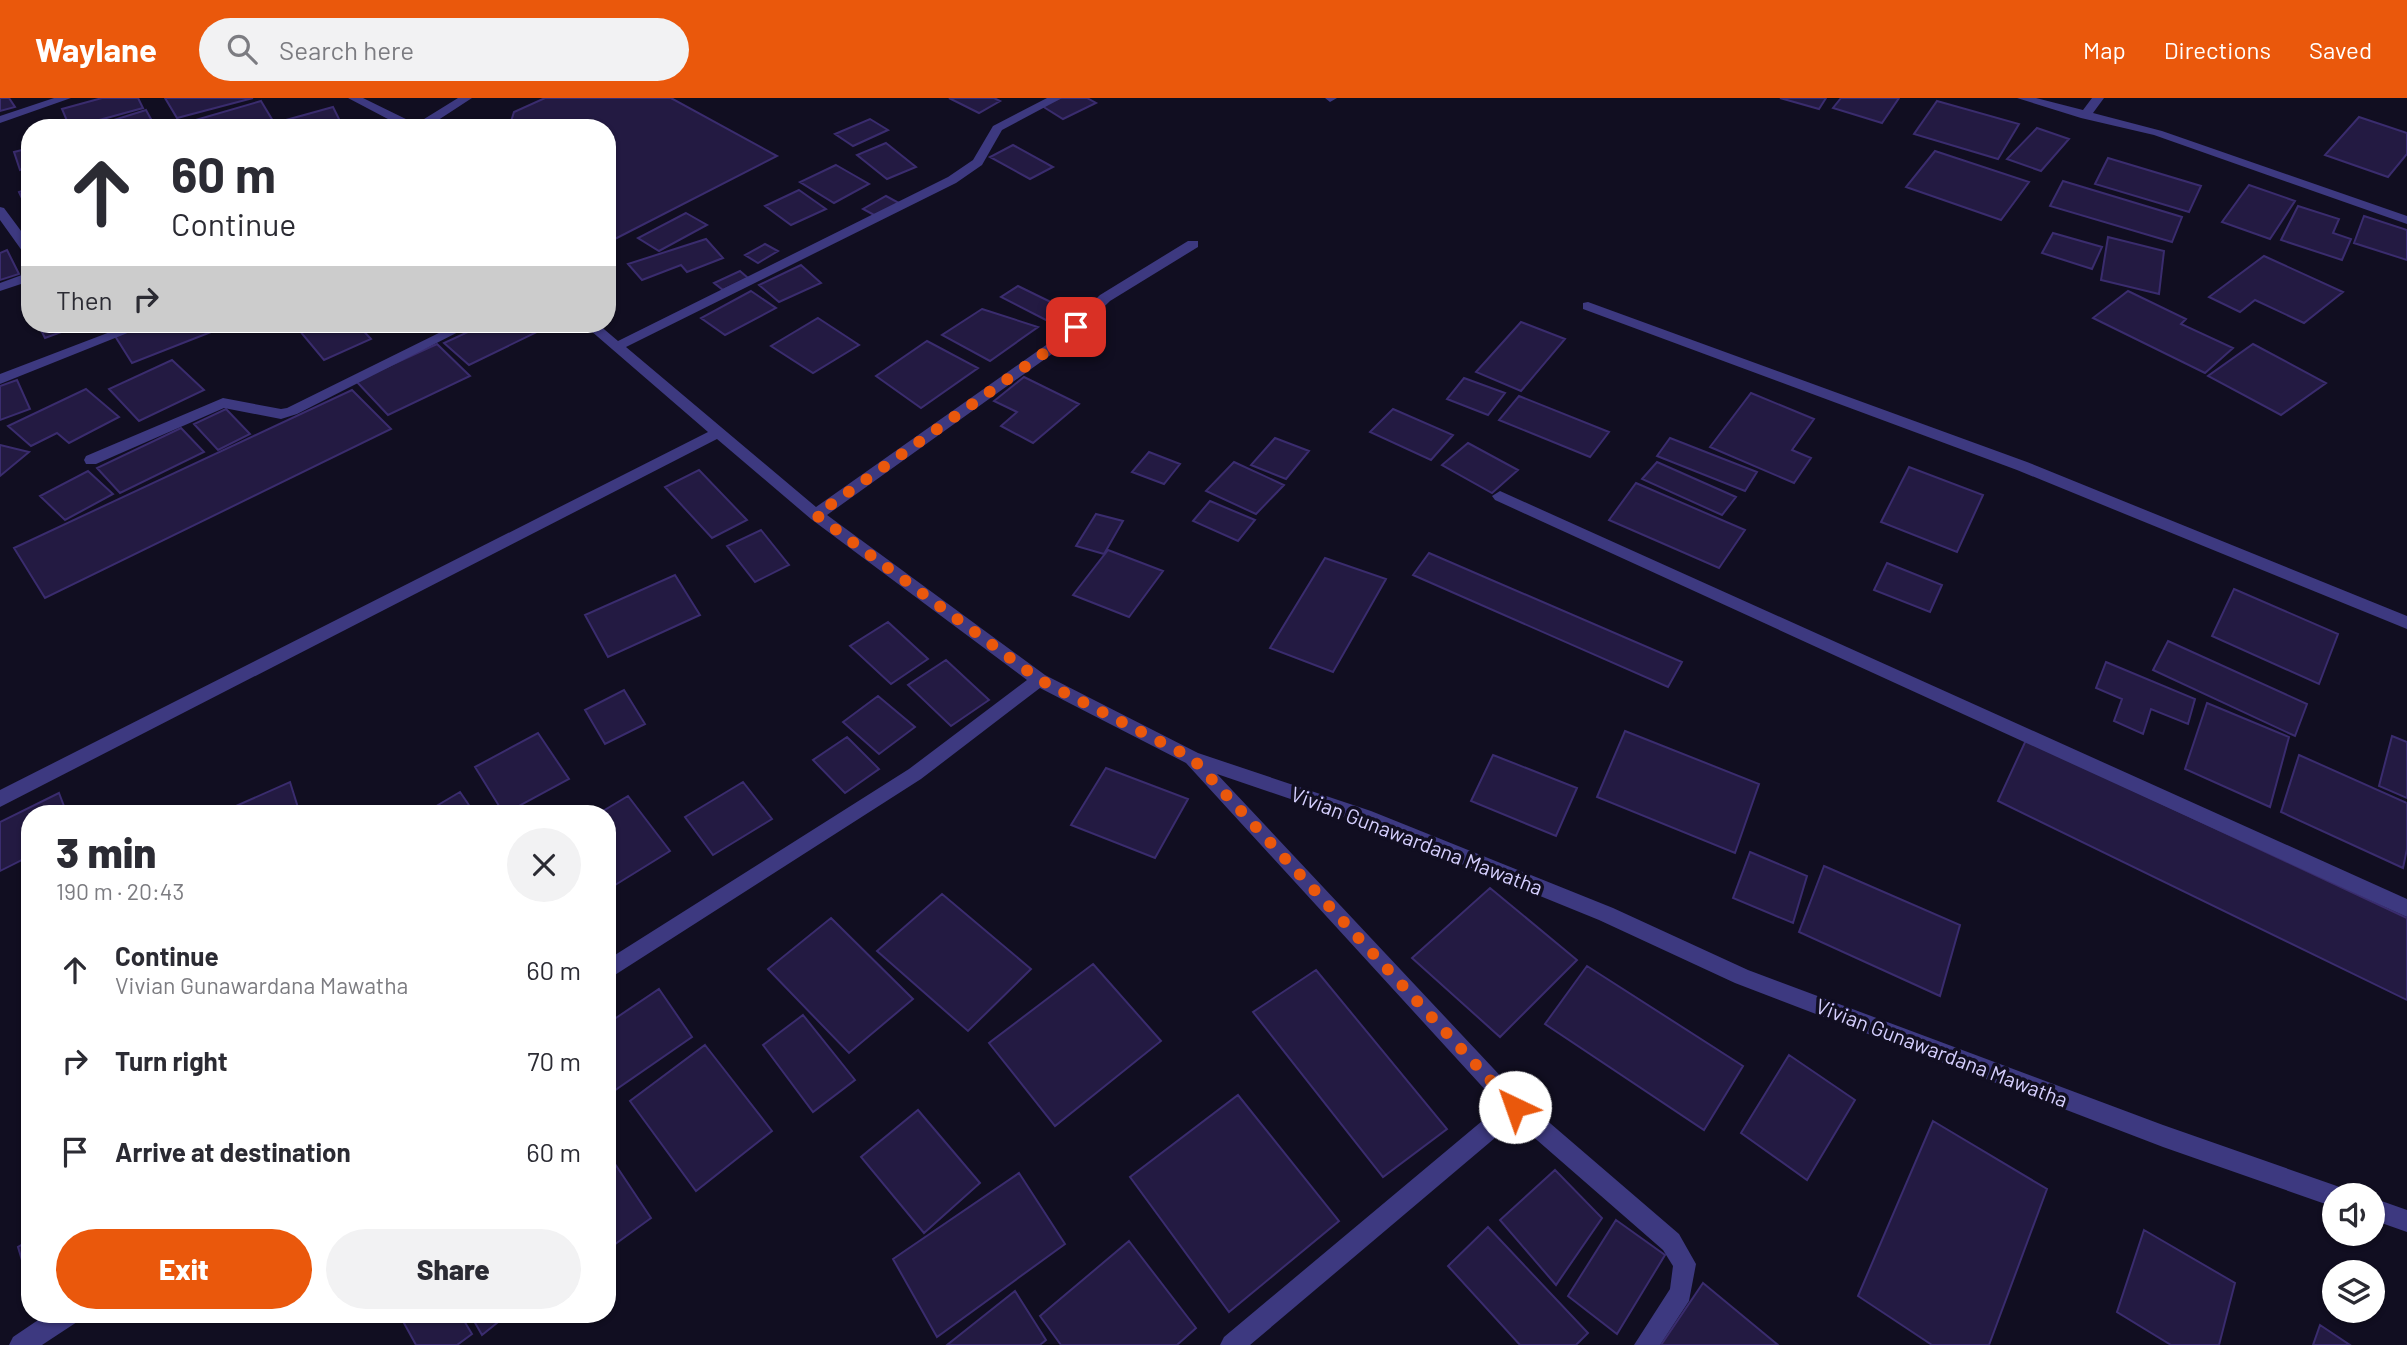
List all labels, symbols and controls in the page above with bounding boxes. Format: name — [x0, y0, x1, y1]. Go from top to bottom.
search box — [199, 18, 689, 81]
text: Waylane — [35, 29, 157, 69]
icon: search — [223, 30, 261, 68]
text: Search here — [279, 34, 414, 65]
text: Map — [2083, 35, 2126, 64]
text: Directions — [2164, 35, 2271, 64]
text: Saved — [2309, 35, 2372, 64]
text: 60 m — [171, 144, 276, 203]
icon: ahead — [56, 147, 147, 238]
text: Continue — [171, 204, 296, 242]
icon: right — [127, 280, 165, 318]
text: Then — [56, 284, 113, 315]
pin — [1046, 297, 1106, 357]
icon: arrive — [1057, 308, 1095, 346]
street label: Vivian Gunawardana Mawatha — [1287, 780, 1547, 900]
text: 3 min — [56, 826, 156, 876]
button: close — [507, 828, 581, 902]
text: 190 m · 20:43 — [56, 877, 184, 905]
text: Continue — [115, 940, 219, 971]
icon: ahead — [56, 951, 94, 989]
text: 60 m — [526, 954, 581, 985]
text: Vivian Gunawardana Mawatha — [115, 971, 408, 999]
street label: Vivian Gunawardana Mawatha — [1812, 992, 2072, 1112]
icon: right — [56, 1042, 94, 1080]
text: Turn right — [115, 1045, 228, 1076]
text: 70 m — [527, 1045, 581, 1076]
position arrow — [1478, 1070, 1552, 1144]
icon: arrive — [56, 1133, 94, 1171]
text: Arrive at destination — [115, 1136, 351, 1167]
text: 60 m — [526, 1136, 581, 1167]
map controls — [2322, 1183, 2385, 1323]
button: sound — [2322, 1183, 2385, 1246]
button: Exit — [56, 1229, 312, 1309]
button: Share — [326, 1229, 581, 1309]
button: layers — [2322, 1260, 2385, 1323]

